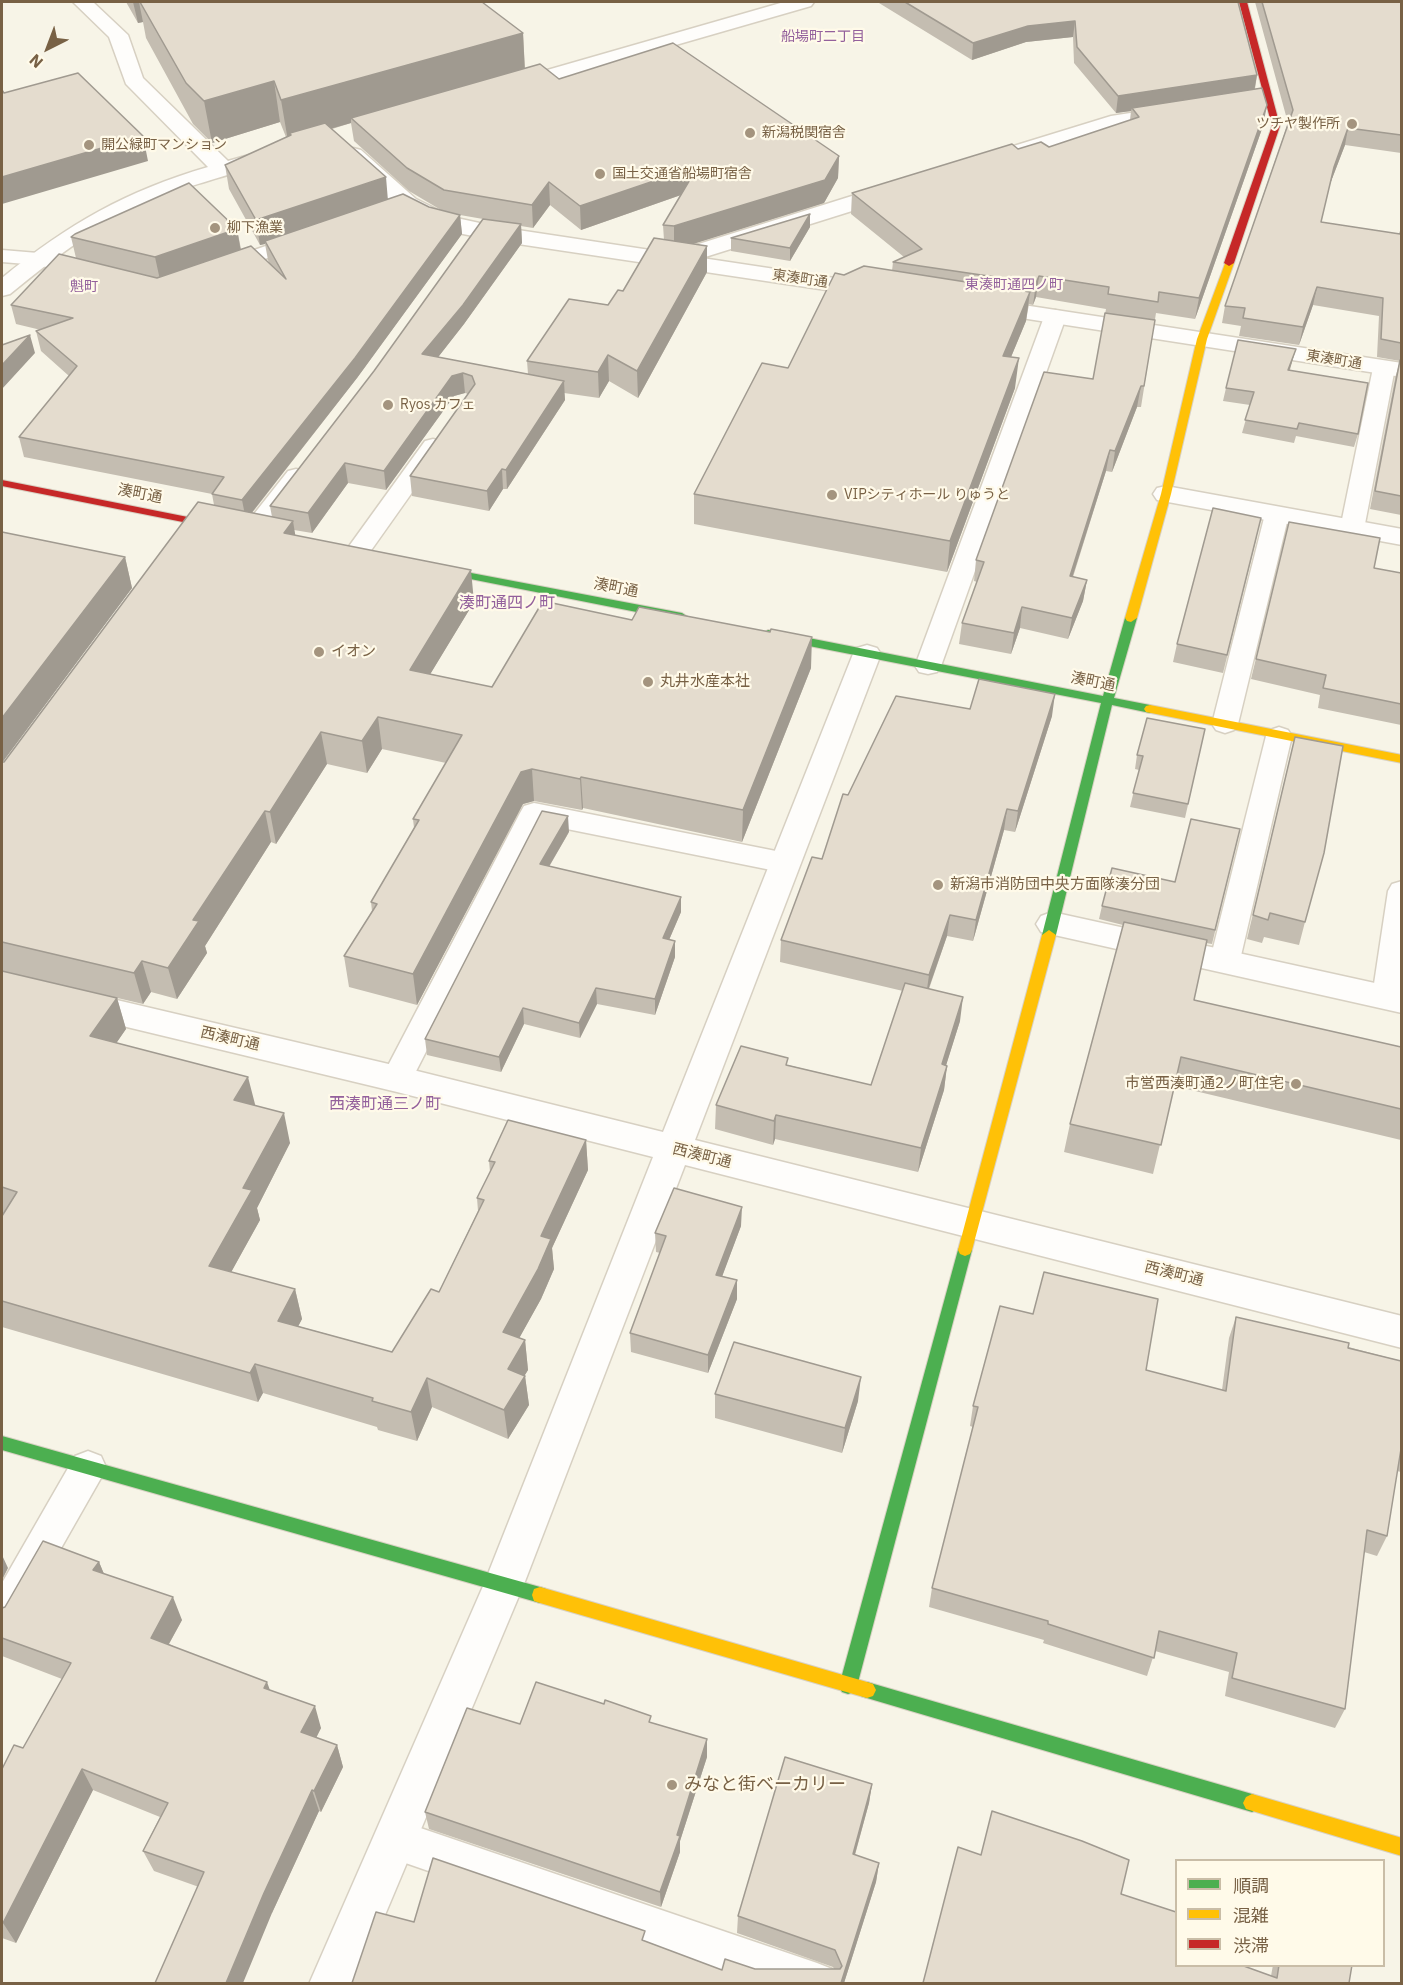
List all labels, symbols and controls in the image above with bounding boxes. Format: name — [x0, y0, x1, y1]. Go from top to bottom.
north arrow — [18, 18, 78, 78]
district label: 船場町二丁目 — [781, 29, 865, 45]
text: N — [25, 50, 47, 73]
place label: ツチヤ製作所 — [1256, 116, 1340, 132]
marker: ツチヤ製作所 — [1345, 117, 1359, 131]
place label: 新潟税関宿舎 — [762, 125, 846, 141]
marker: 新潟税関宿舎 — [743, 126, 757, 140]
place label: 開公緑町マンション — [101, 137, 227, 153]
marker: 開公緑町マンション — [82, 138, 96, 152]
place label: 国土交通省船場町宿舎 — [612, 166, 752, 182]
marker: 国土交通省船場町宿舎 — [593, 167, 607, 181]
place label: 柳下漁業 — [227, 220, 283, 236]
marker: 柳下漁業 — [208, 221, 222, 235]
street label: 東湊町通 — [771, 267, 829, 291]
district label: 東湊町通四ノ町 — [965, 277, 1063, 293]
district label: 魁町 — [70, 279, 98, 295]
street label: 東湊町通 — [1305, 347, 1363, 373]
place label: Ryos カフェ — [400, 397, 476, 413]
marker: Ryos カフェ — [381, 398, 395, 412]
street label: 湊町通 — [116, 481, 164, 507]
place label: VIPシティホール りゅうと — [844, 487, 1010, 503]
marker: VIPシティホール りゅうと — [825, 488, 839, 502]
street label: 湊町通 — [592, 575, 640, 601]
district label: 湊町通四ノ町 — [459, 593, 555, 613]
place label: イオン — [331, 643, 376, 661]
marker: イオン — [312, 645, 326, 659]
street label: 湊町通 — [1069, 669, 1117, 695]
place label: 丸井水産本社 — [660, 673, 750, 691]
marker: 丸井水産本社 — [641, 675, 655, 689]
place label: 新潟市消防団中央方面隊湊分団 — [950, 876, 1160, 894]
marker: 新潟市消防団中央方面隊湊分団 — [931, 878, 945, 892]
street label: 西湊町通 — [199, 1023, 261, 1055]
place label: 市営西湊町通2ノ町住宅 — [1125, 1075, 1284, 1093]
marker: 市営西湊町通2ノ町住宅 — [1289, 1077, 1303, 1091]
district label: 西湊町通三ノ町 — [329, 1094, 441, 1114]
street label: 西湊町通 — [671, 1140, 733, 1172]
street label: 西湊町通 — [1143, 1258, 1205, 1290]
place label: みなと街ベーカリー — [684, 1774, 846, 1796]
marker: みなと街ベーカリー — [665, 1778, 679, 1792]
legend — [1175, 1859, 1385, 1967]
text: 順調 — [1233, 1874, 1269, 1897]
text: 混雑 — [1233, 1904, 1269, 1927]
text: 渋滞 — [1233, 1934, 1269, 1957]

